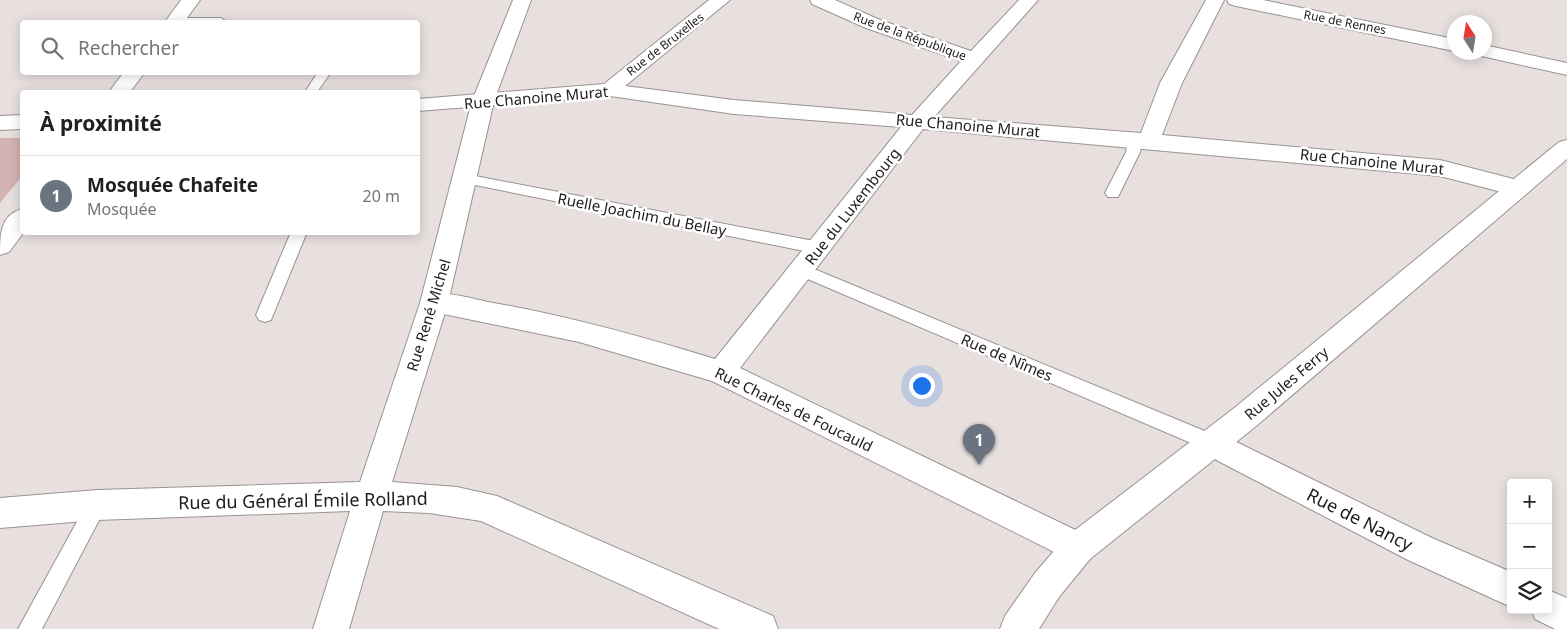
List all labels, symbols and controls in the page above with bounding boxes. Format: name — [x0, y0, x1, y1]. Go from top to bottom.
street label: Rue de Rennes — [1302, 6, 1388, 38]
street label: Rue de Bruxelles — [623, 8, 707, 80]
street label: Rue de la République — [851, 8, 969, 64]
north arrow — [1447, 15, 1492, 60]
search box — [20, 20, 420, 75]
icon: search — [38, 34, 66, 62]
text: Rechercher — [78, 35, 179, 61]
street label: Rue Chanoine Murat — [463, 81, 609, 113]
text: À proximité — [40, 109, 162, 137]
street label: Rue Chanoine Murat — [895, 109, 1041, 141]
street label: Rue du Luxembourg — [800, 143, 904, 269]
street label: Rue Chanoine Murat — [1299, 143, 1446, 179]
text: Mosquée Chafeite — [87, 172, 258, 198]
text: 1 — [51, 185, 61, 207]
text: 20 m — [363, 185, 400, 207]
street label: Ruelle Joachim du Bellay — [556, 188, 728, 240]
text: Mosquée — [87, 198, 157, 220]
street label: Rue René Michel — [401, 256, 455, 374]
street label: Rue de Nîmes — [958, 329, 1056, 385]
street label: Rue Jules Ferry — [1240, 342, 1333, 424]
street label: Rue Charles de Foucauld — [712, 362, 876, 456]
your location — [909, 373, 935, 399]
pin: 1 — [963, 424, 995, 465]
map controls — [1507, 479, 1552, 614]
button: + — [1507, 479, 1552, 524]
street label: Rue de Nancy — [1303, 482, 1418, 556]
street label: Rue du Général Émile Rolland — [178, 486, 428, 514]
button: − — [1507, 524, 1552, 569]
button: layers — [1507, 569, 1552, 614]

